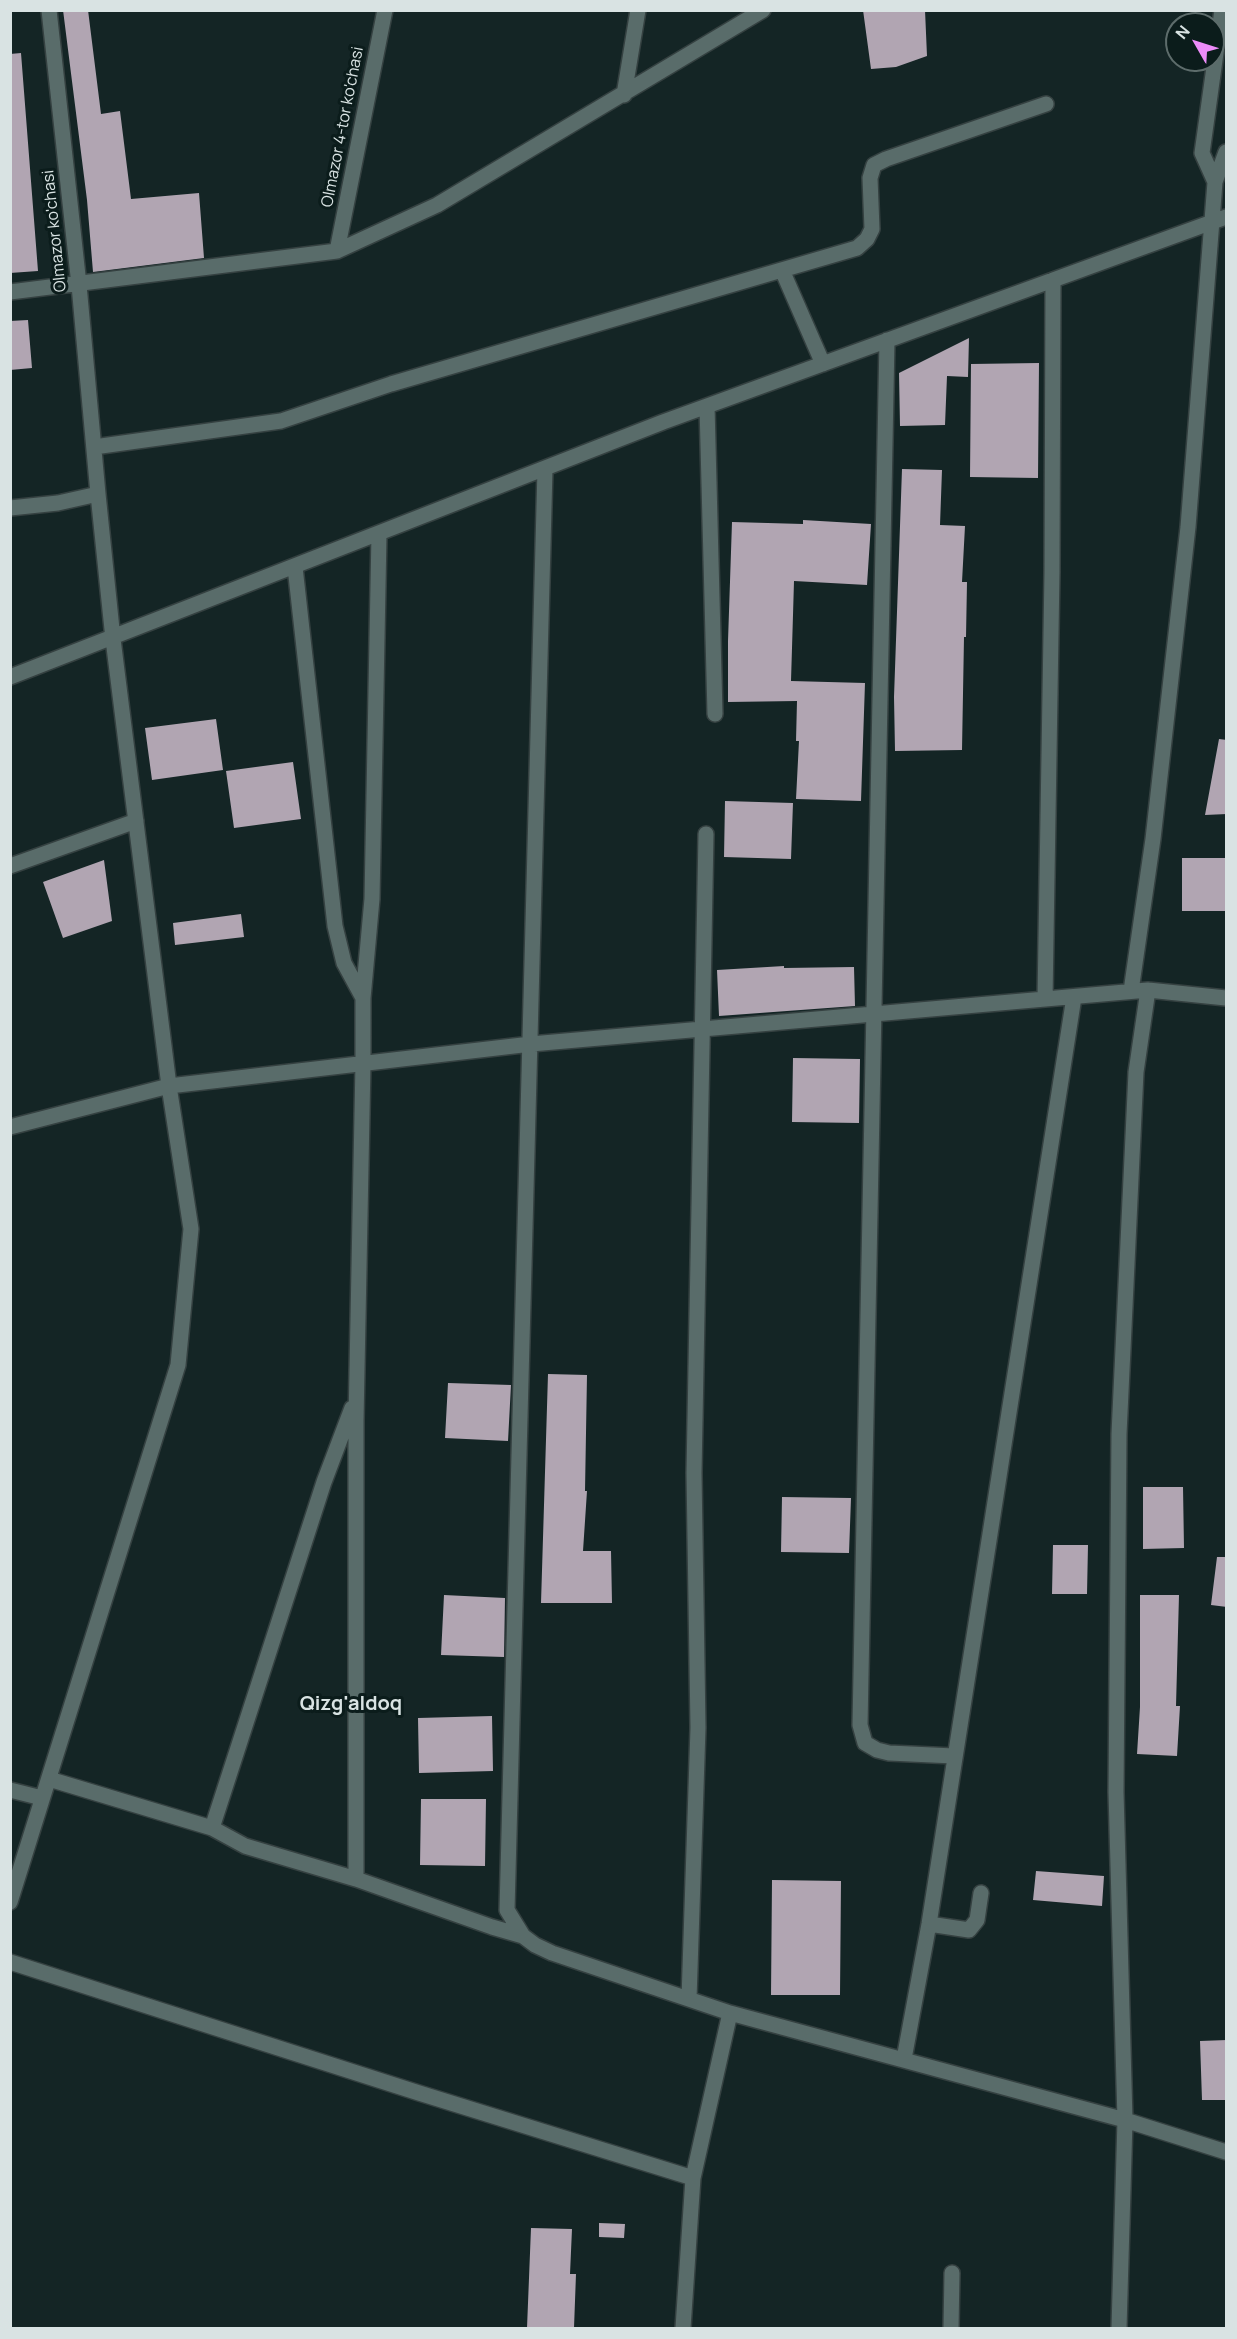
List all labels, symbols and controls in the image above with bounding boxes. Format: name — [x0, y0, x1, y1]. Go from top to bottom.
north arrow — [1165, 12, 1225, 72]
text: N — [1170, 21, 1195, 43]
street label: Olmazor 4-tor ko'chasi — [318, 45, 368, 209]
street label: Olmazor ko'chasi — [39, 169, 71, 293]
district label: Qizg'aldoq — [300, 1692, 402, 1716]

